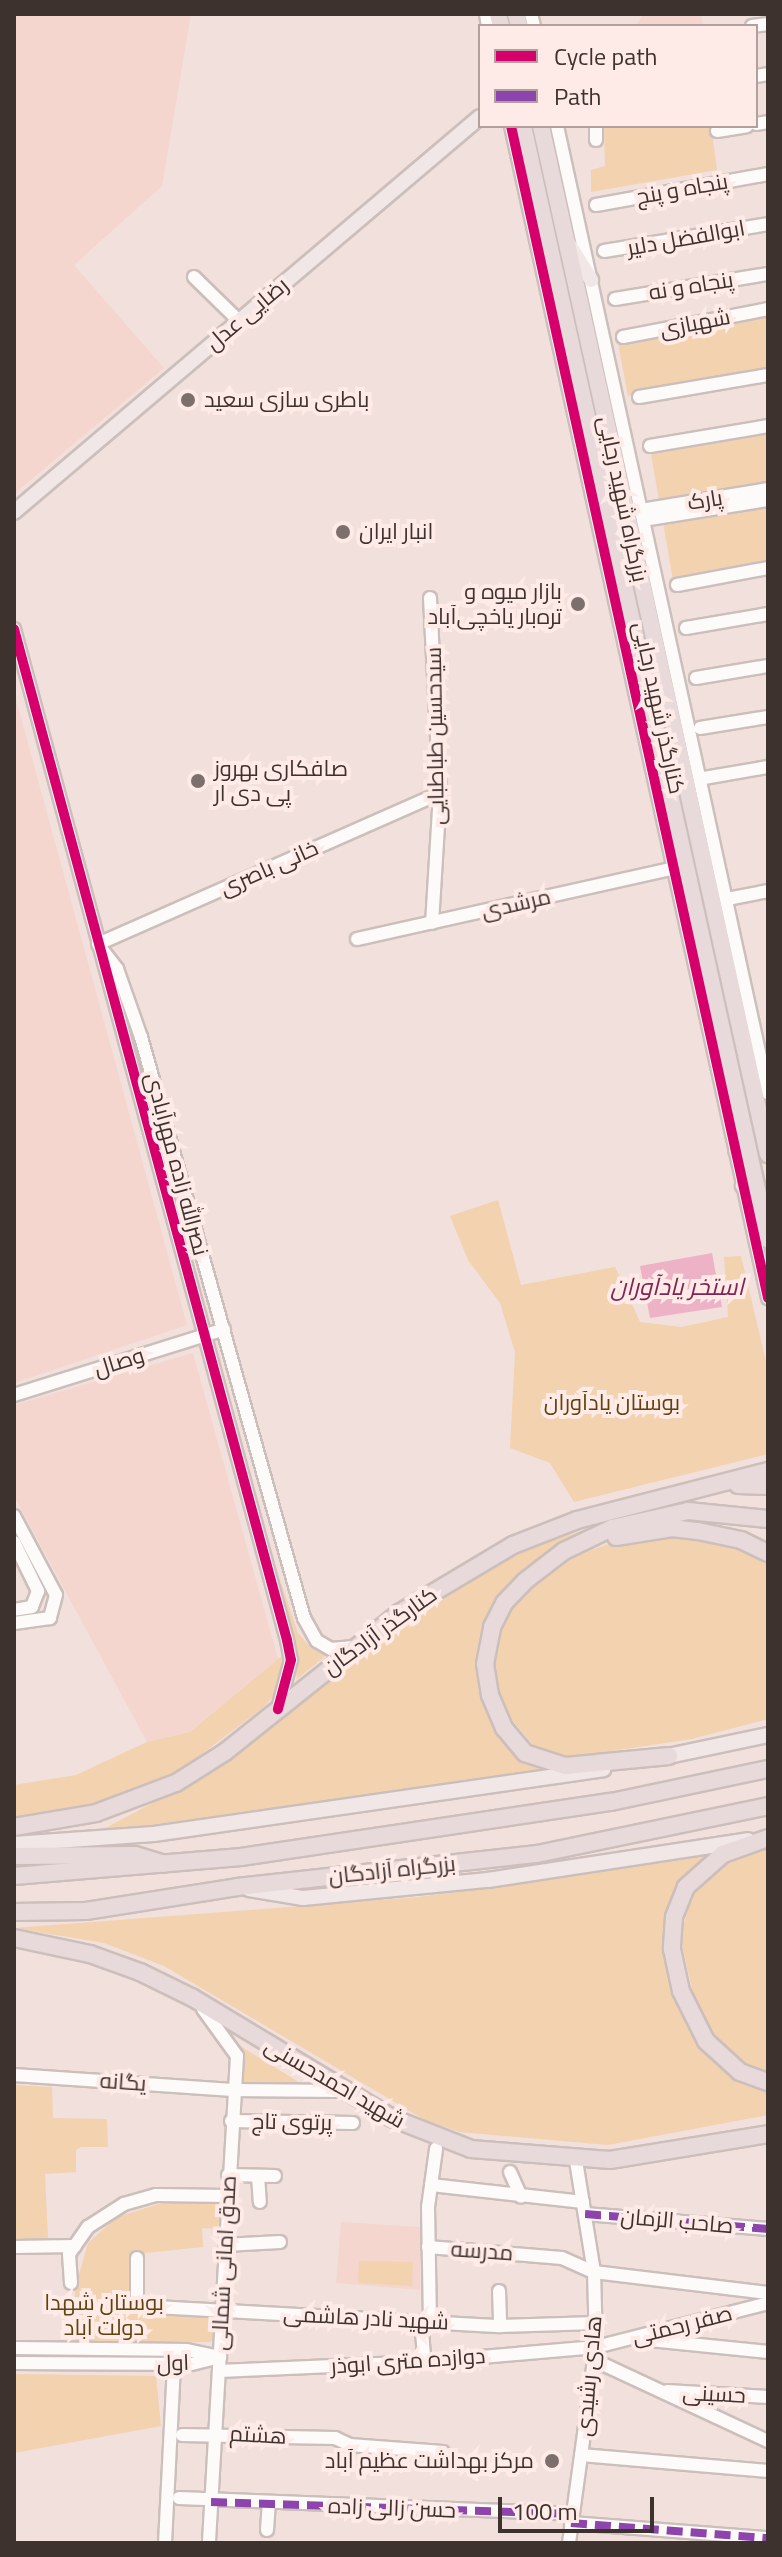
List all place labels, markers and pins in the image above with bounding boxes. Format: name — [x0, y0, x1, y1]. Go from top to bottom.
place label: باطری سازی سعید — [204, 387, 369, 413]
marker: باطری سازی سعید — [179, 391, 197, 409]
place label: انبار ایران — [359, 519, 433, 545]
marker: انبار ایران — [334, 523, 352, 541]
place label: بازار میوه و تره‌بار یاخچی‌آباد — [427, 578, 562, 630]
marker: بازار میوه و تره‌بار یاخچی‌آباد — [569, 595, 587, 613]
place label: صافکاری بهروز پی دی ار — [214, 755, 348, 806]
marker: صافکاری بهروز پی دی ار — [189, 772, 207, 790]
place label: مرکز بهداشت عظیم آباد — [325, 2448, 534, 2474]
marker: مرکز بهداشت عظیم آباد — [541, 2450, 563, 2472]

